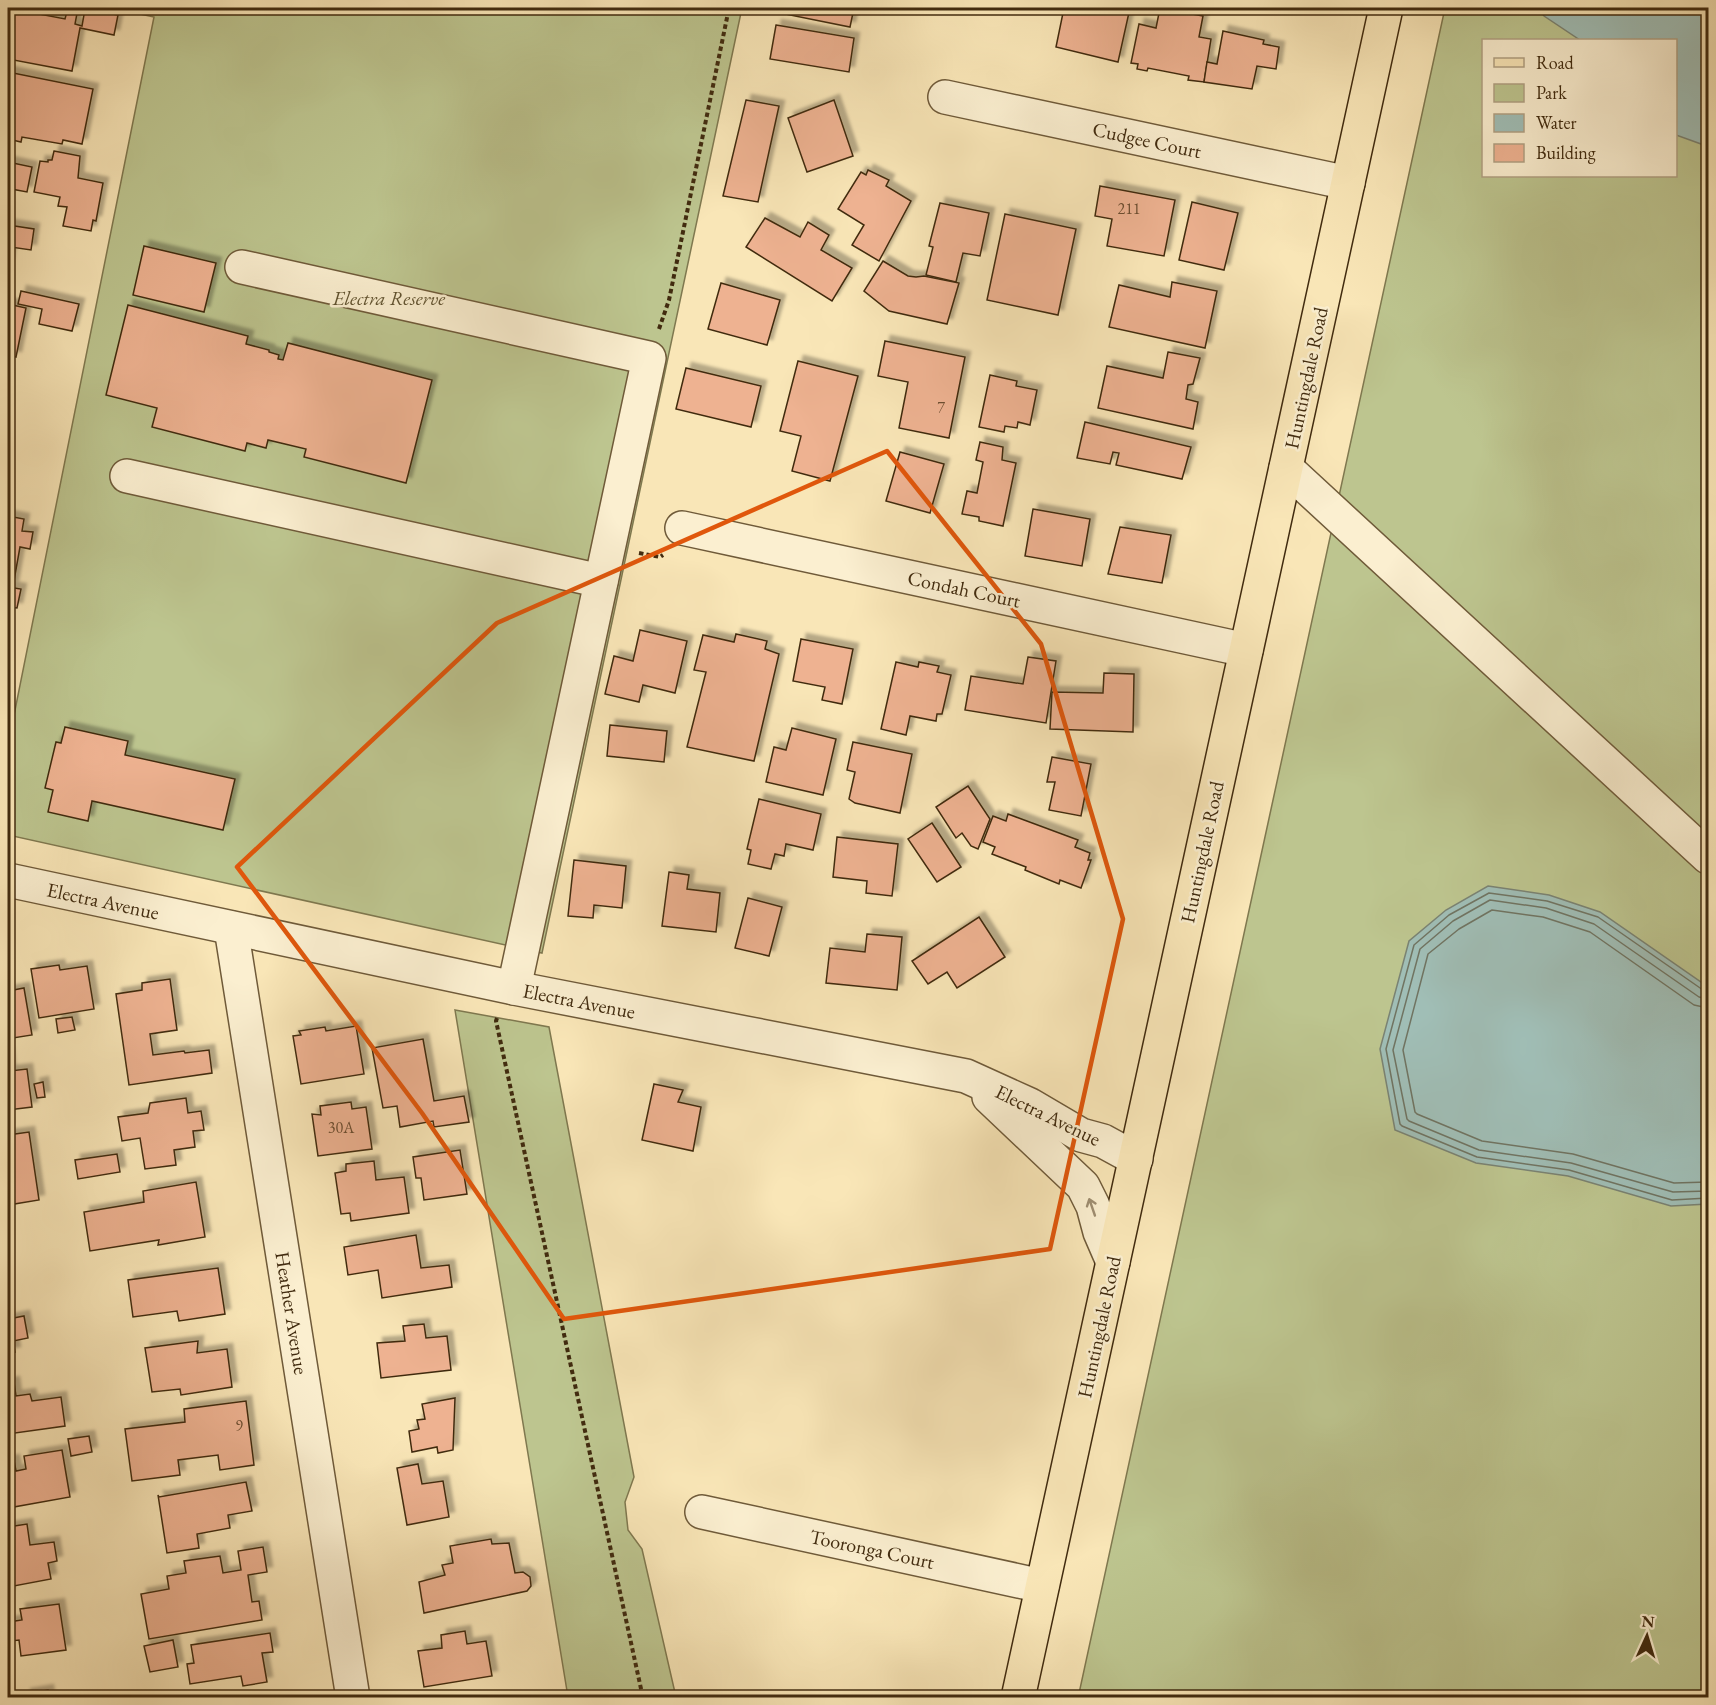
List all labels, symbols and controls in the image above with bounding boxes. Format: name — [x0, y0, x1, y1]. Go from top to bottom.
legend — [1482, 39, 1677, 177]
text: Road — [1536, 51, 1575, 74]
text: Park — [1536, 81, 1567, 104]
text: Water — [1536, 111, 1577, 134]
street label: Cudgee Court — [1090, 116, 1204, 164]
text: Building — [1536, 141, 1596, 164]
house number: 211 — [1117, 198, 1141, 219]
park label: Electra Reserve — [332, 285, 445, 311]
street label: Huntingdale Road — [1278, 304, 1334, 451]
house number: 7 — [937, 397, 945, 418]
street label: Condah Court — [905, 564, 1023, 614]
street label: Huntingdale Road — [1174, 778, 1230, 925]
street label: Electra Avenue — [44, 876, 162, 926]
street label: Electra Avenue — [520, 977, 638, 1025]
street label: Electra Avenue — [991, 1078, 1105, 1152]
house number: 30A — [328, 1117, 355, 1138]
one-way arrow — [1086, 1198, 1097, 1217]
street label: Heather Avenue — [269, 1250, 315, 1377]
street label: Huntingdale Road — [1071, 1253, 1127, 1400]
house number: 9 — [235, 1415, 243, 1436]
street label: Tooronga Court — [807, 1523, 937, 1575]
north arrow — [1617, 1606, 1677, 1666]
text: N — [1641, 1611, 1655, 1632]

